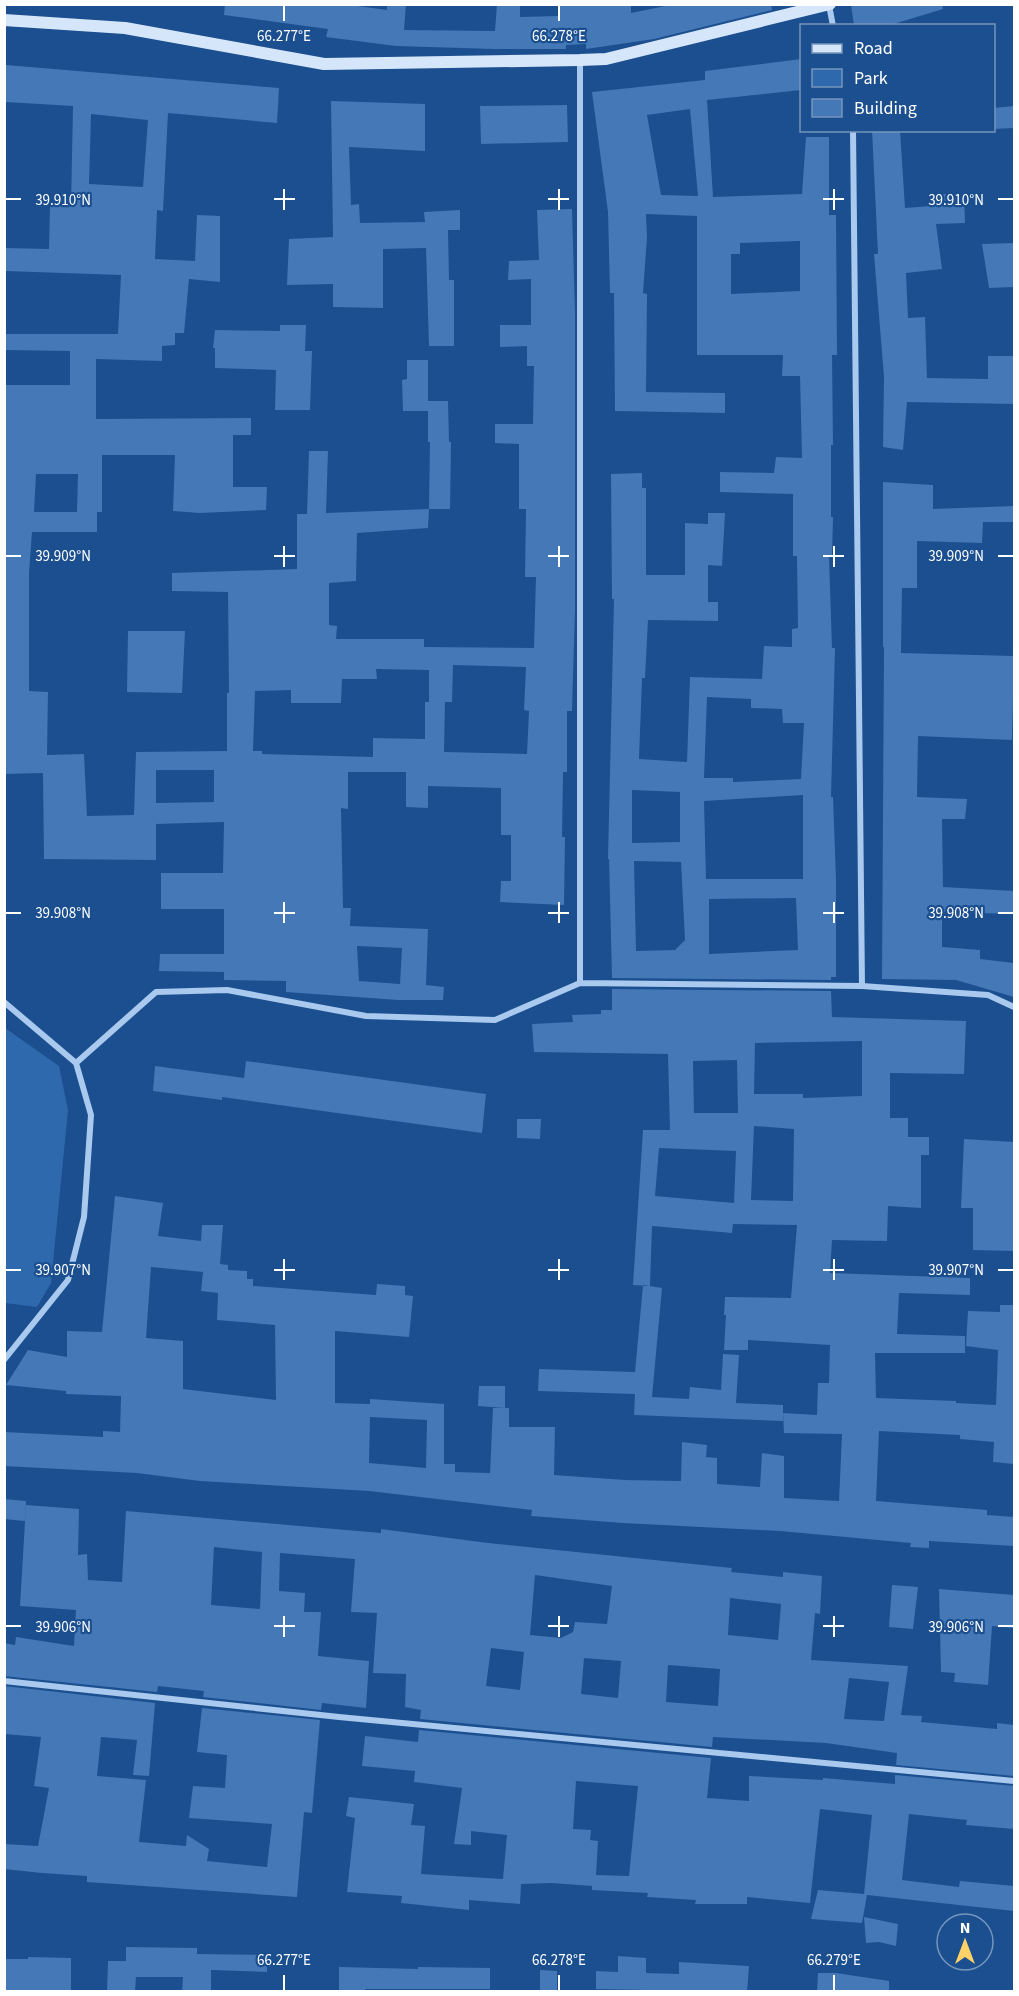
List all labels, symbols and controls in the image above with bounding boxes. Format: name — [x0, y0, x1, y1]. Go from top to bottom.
legend — [800, 24, 995, 132]
text: 66.277°E — [257, 26, 311, 47]
text: 66.278°E — [532, 26, 586, 47]
text: Road — [854, 36, 893, 61]
text: Park — [854, 66, 888, 91]
text: Building — [854, 96, 917, 121]
text: 39.910°N — [35, 190, 91, 211]
text: 39.910°N — [928, 190, 984, 211]
text: 39.909°N — [35, 546, 91, 567]
text: 39.909°N — [928, 546, 984, 567]
text: 39.908°N — [35, 903, 91, 924]
text: 39.908°N — [928, 903, 984, 924]
text: 39.907°N — [35, 1260, 91, 1281]
text: 39.907°N — [928, 1260, 984, 1281]
text: 39.906°N — [35, 1617, 91, 1638]
text: 39.906°N — [928, 1617, 984, 1638]
north arrow — [935, 1912, 995, 1972]
text: N — [960, 1917, 970, 1939]
text: 66.277°E — [257, 1950, 311, 1971]
text: 66.278°E — [532, 1950, 586, 1971]
text: 66.279°E — [807, 1950, 861, 1971]

